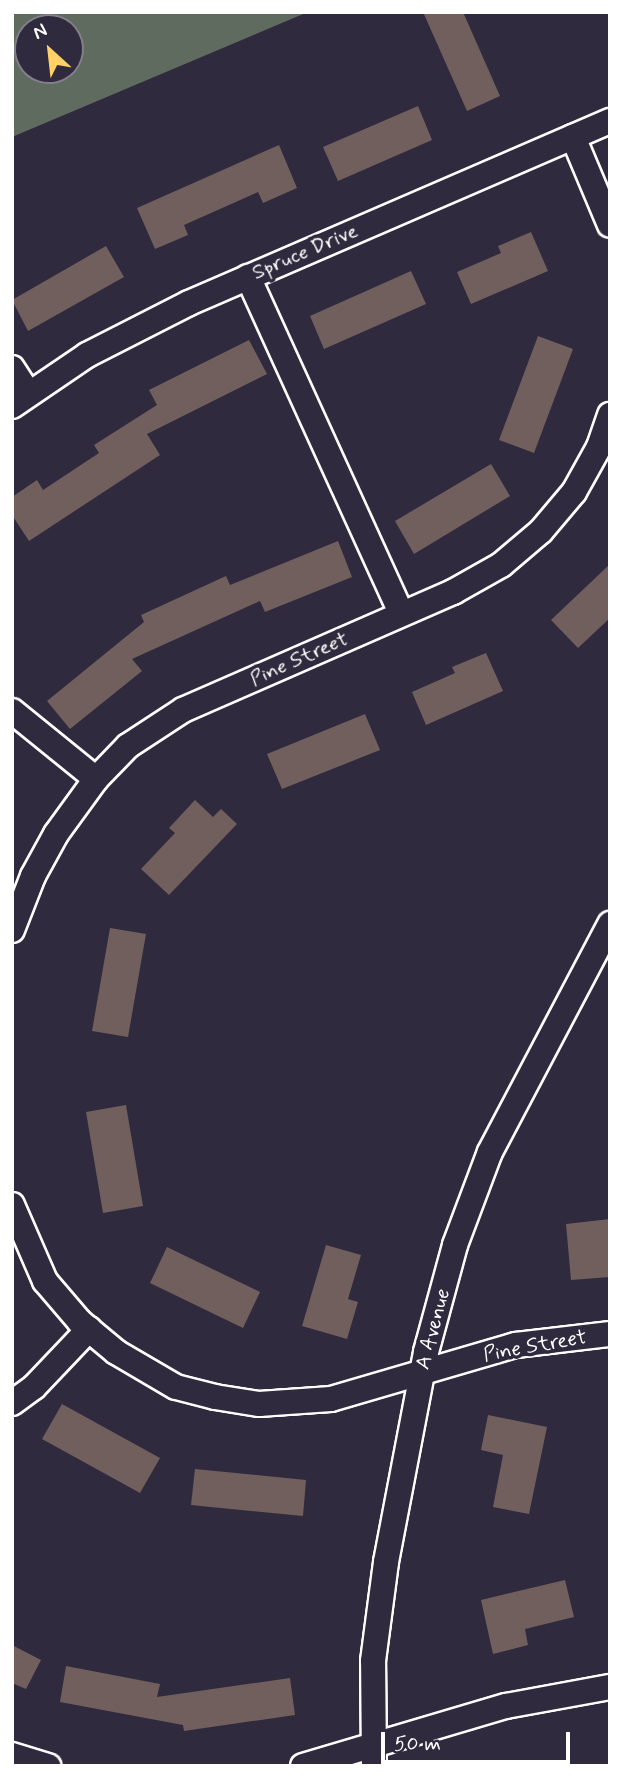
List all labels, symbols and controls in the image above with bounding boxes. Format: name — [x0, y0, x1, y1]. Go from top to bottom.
north arrow — [14, 14, 84, 84]
text: N — [29, 18, 51, 46]
street label: Spruce Drive — [249, 219, 361, 285]
street label: Pine Street — [247, 626, 351, 692]
street label: A Avenue — [410, 1285, 456, 1373]
street label: Pine Street — [482, 1325, 588, 1367]
scale bar — [384, 1718, 573, 1762]
text: 50 m — [394, 1730, 441, 1758]

